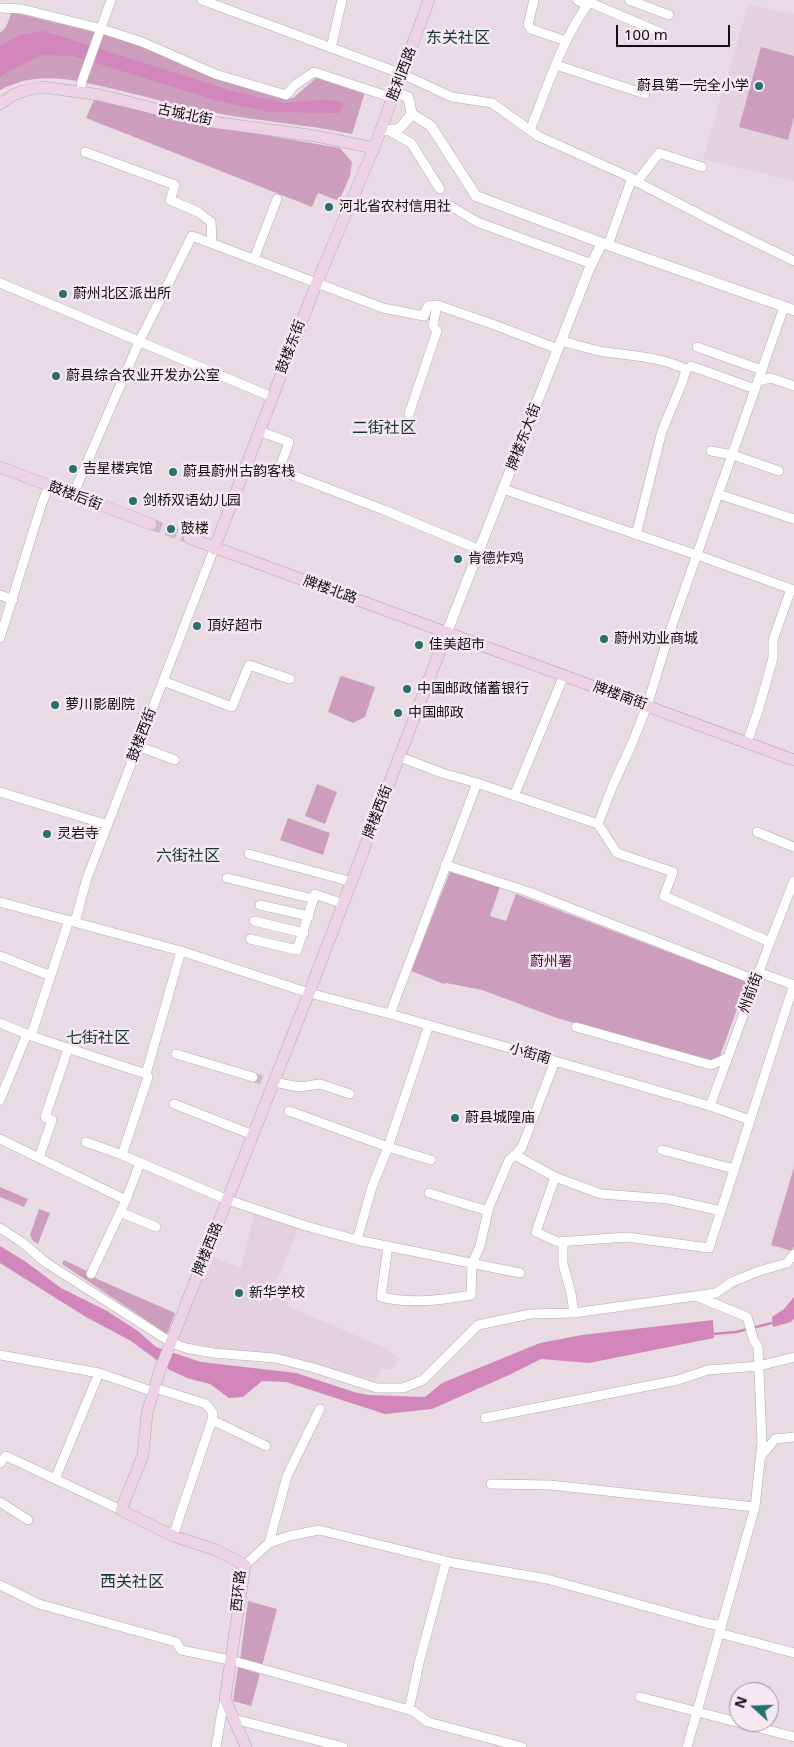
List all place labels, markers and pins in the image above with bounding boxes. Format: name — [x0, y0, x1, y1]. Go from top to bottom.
place label: 蔚县第一完全小学 — [637, 78, 749, 94]
marker: 蔚县第一完全小学 — [753, 80, 765, 92]
place label: 河北省农村信用社 — [339, 199, 451, 215]
marker: 河北省农村信用社 — [323, 201, 335, 213]
place label: 蔚州北区派出所 — [73, 286, 171, 302]
marker: 蔚州北区派出所 — [57, 288, 69, 300]
place label: 蔚县综合农业开发办公室 — [66, 368, 220, 384]
marker: 蔚县综合农业开发办公室 — [50, 370, 62, 382]
place label: 吉星楼宾馆 — [83, 461, 153, 477]
marker: 吉星楼宾馆 — [67, 463, 79, 475]
place label: 蔚县蔚州古韵客栈 — [183, 464, 295, 480]
marker: 蔚县蔚州古韵客栈 — [167, 466, 179, 478]
place label: 剑桥双语幼儿园 — [143, 493, 241, 509]
marker: 剑桥双语幼儿园 — [127, 495, 139, 507]
place label: 鼓楼 — [181, 521, 209, 537]
marker: 鼓楼 — [165, 523, 177, 535]
place label: 肯德炸鸡 — [468, 551, 524, 567]
marker: 肯德炸鸡 — [452, 553, 464, 565]
place label: 頂好超市 — [207, 618, 263, 634]
marker: 頂好超市 — [191, 620, 203, 632]
place label: 蔚州劝业商城 — [614, 631, 698, 647]
marker: 蔚州劝业商城 — [598, 633, 610, 645]
place label: 佳美超市 — [429, 637, 485, 653]
marker: 佳美超市 — [413, 639, 425, 651]
place label: 中国邮政储蓄银行 — [417, 681, 529, 697]
marker: 中国邮政储蓄银行 — [401, 683, 413, 695]
place label: 萝川影剧院 — [65, 697, 135, 713]
marker: 萝川影剧院 — [49, 699, 61, 711]
place label: 中国邮政 — [408, 705, 464, 721]
marker: 中国邮政 — [392, 707, 404, 719]
place label: 灵岩寺 — [57, 826, 99, 842]
marker: 灵岩寺 — [41, 828, 53, 840]
place label: 蔚县城隍庙 — [465, 1110, 535, 1126]
marker: 蔚县城隍庙 — [449, 1112, 461, 1124]
place label: 新华学校 — [249, 1285, 305, 1301]
marker: 新华学校 — [233, 1287, 245, 1299]

